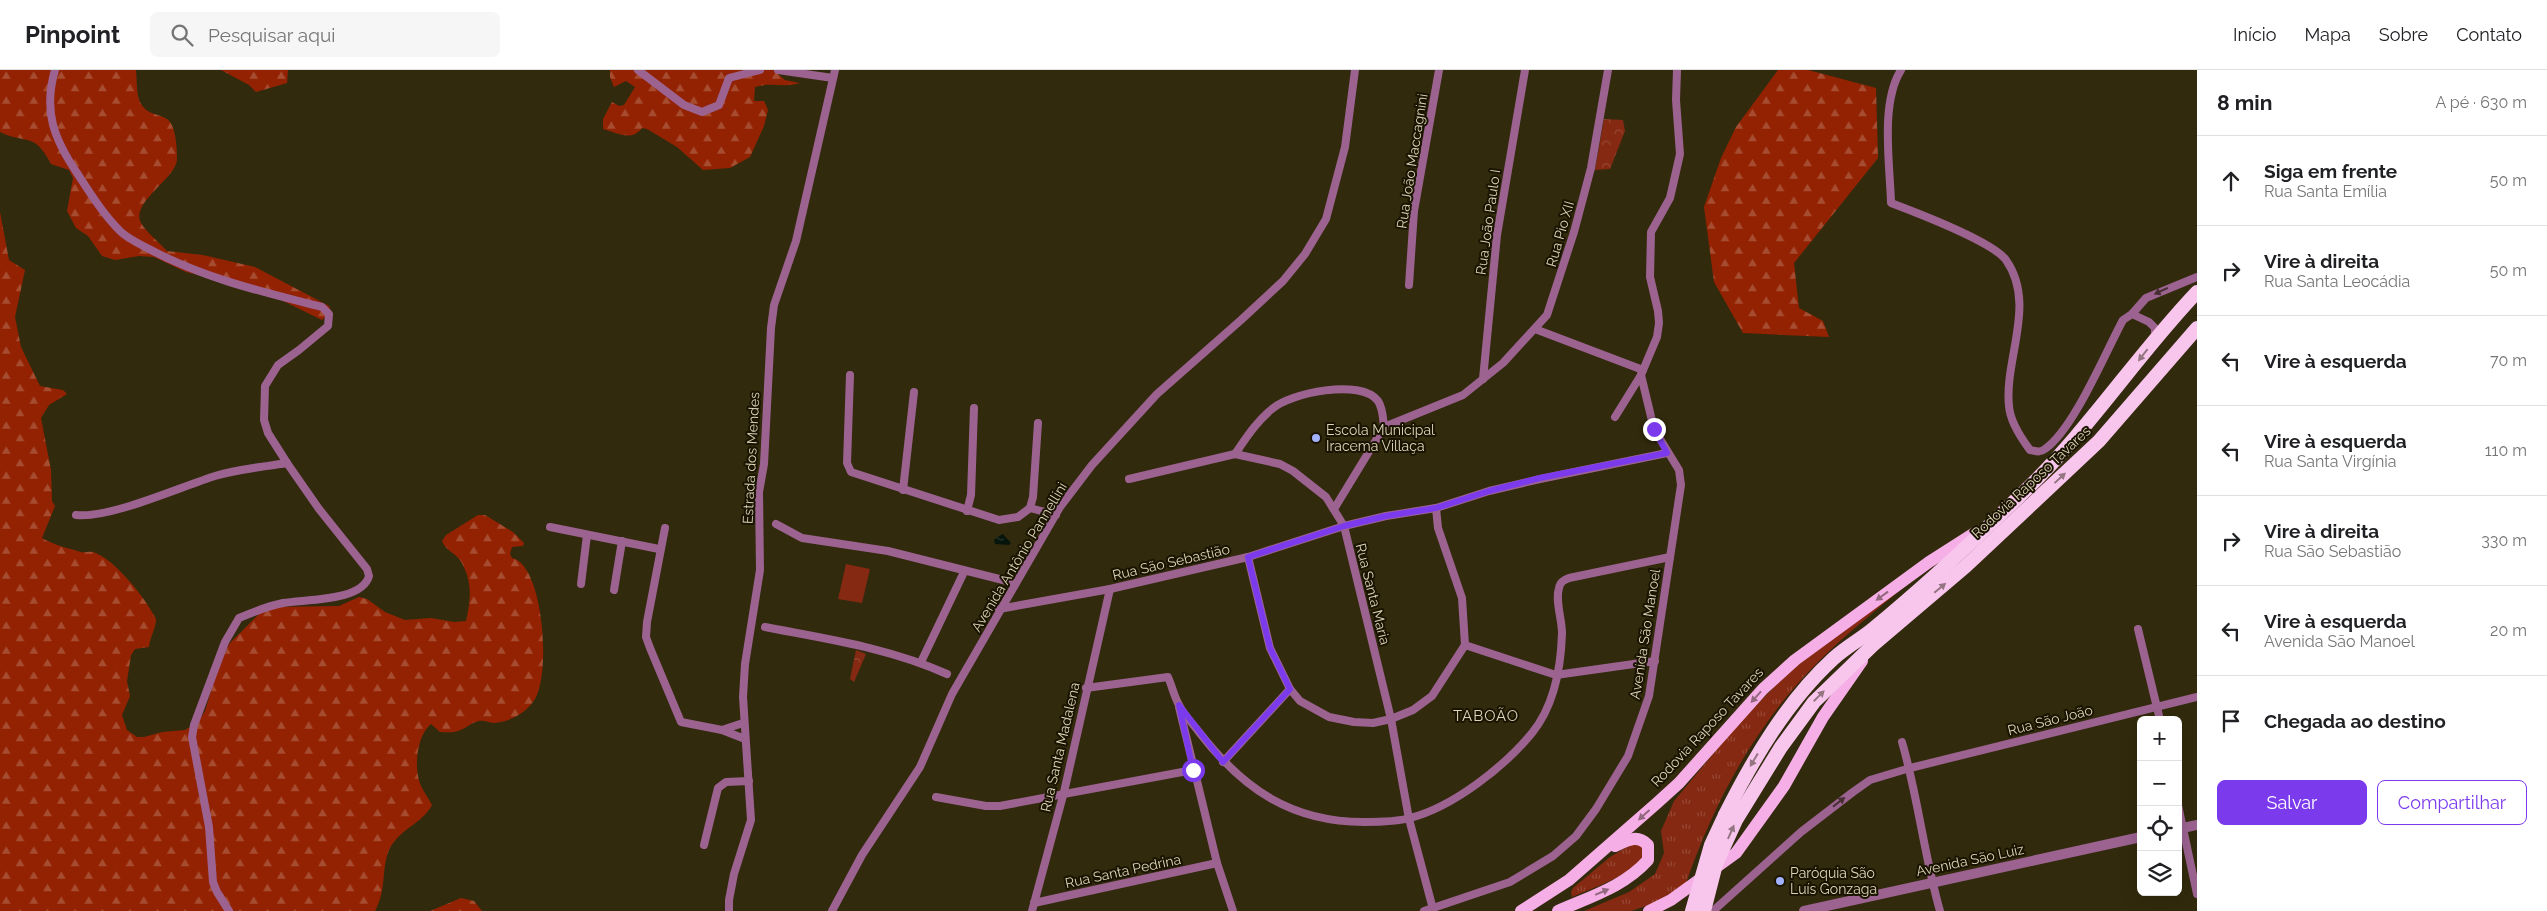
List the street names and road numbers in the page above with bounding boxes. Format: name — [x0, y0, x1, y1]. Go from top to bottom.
street label: Rua João Maccagnini — [1393, 92, 1431, 230]
street label: Rua João Paulo I — [1473, 168, 1503, 276]
street label: Rua Pio XII — [1543, 199, 1577, 269]
street label: Estrada dos Mendes — [740, 391, 762, 524]
street label: Rodovia Raposo Tavares — [1968, 423, 2094, 541]
street label: Avenida Antônio Pannellini — [968, 479, 1070, 635]
street label: Rua São Sebastião — [1111, 541, 1231, 583]
street label: Rua Santa Maria — [1353, 542, 1393, 646]
street label: Avenida São Manoel — [1627, 567, 1663, 700]
street label: Rodovia Raposo Tavares — [1648, 664, 1766, 790]
street label: Rua Santa Madalena — [1037, 681, 1083, 813]
street label: Rua São João — [2006, 702, 2094, 738]
street label: Avenida São Luiz — [1915, 841, 2026, 879]
street label: Rua Santa Pedrina — [1064, 851, 1182, 891]

